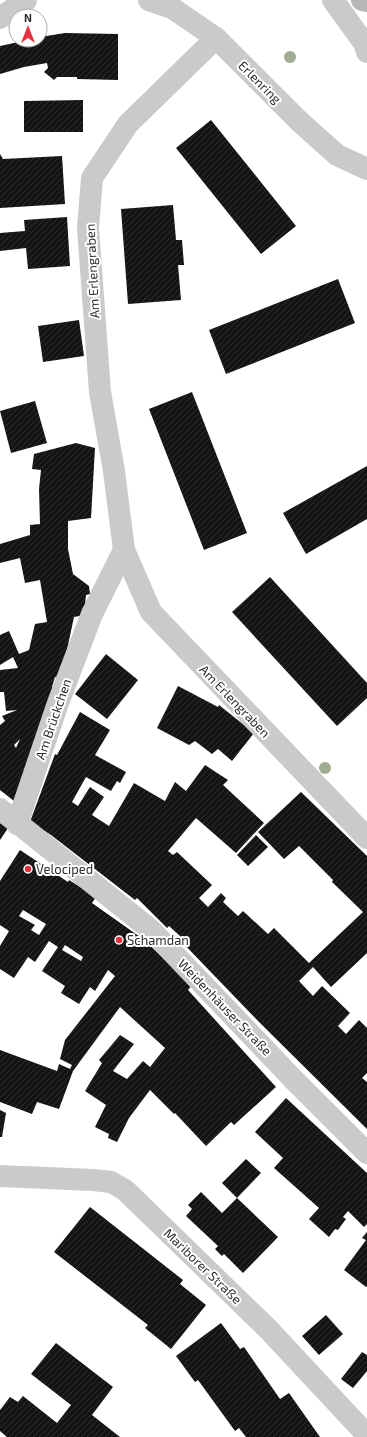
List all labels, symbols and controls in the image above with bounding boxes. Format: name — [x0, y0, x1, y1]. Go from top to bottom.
north arrow — [8, 8, 48, 48]
text: N — [24, 11, 32, 24]
street label: Erlenring — [235, 57, 285, 107]
street label: Am Erlengraben — [82, 223, 102, 319]
street label: Am Erlengraben — [196, 661, 274, 741]
street label: Am Brückchen — [32, 677, 74, 761]
place label: Velociped — [36, 861, 93, 877]
marker: Velociped — [23, 864, 33, 874]
place label: Schamdan — [127, 932, 189, 948]
marker: Schamdan — [114, 935, 124, 945]
street label: Weidenhäuser Straße — [175, 955, 275, 1059]
street label: Mariborer Straße — [161, 1225, 245, 1307]

